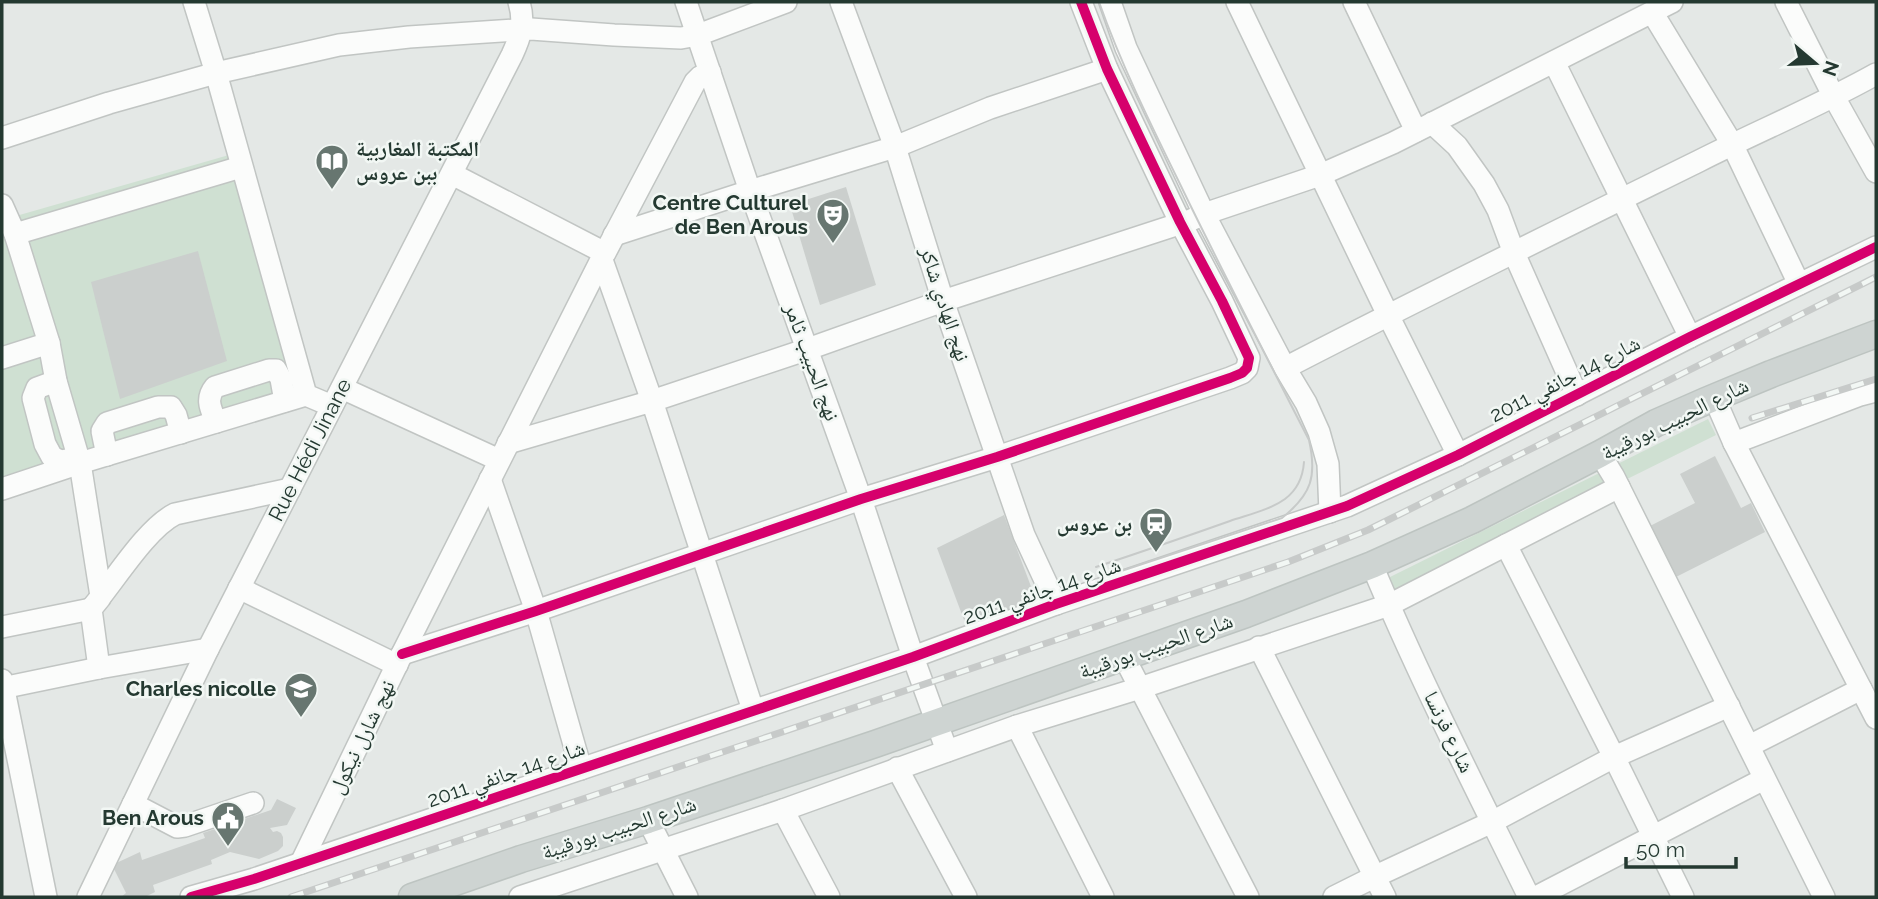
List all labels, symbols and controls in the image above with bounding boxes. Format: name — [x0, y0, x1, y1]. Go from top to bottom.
north arrow — [1780, 28, 1850, 98]
text: N — [1818, 58, 1844, 79]
place label: المكتبة المغاربية ببن عروس — [356, 136, 479, 186]
library icon: المكتبة المغاربية ببن عروس — [313, 142, 351, 191]
place label: Centre Culturel de Ben Arous — [653, 190, 808, 239]
theatre icon: Centre Culturel de Ben Arous — [814, 196, 852, 245]
street label: نهج الهادي شاكر — [911, 242, 976, 366]
street label: نهج الحبيب ثامر — [778, 299, 845, 424]
street label: شارع 14 جانفي 2011 — [1485, 330, 1646, 431]
street label: شارع الحبيب بورقيبة — [1597, 372, 1753, 466]
street label: Rue Hédi Jinane — [263, 374, 356, 525]
station icon: بن عروس — [1137, 505, 1175, 554]
place label: بن عروس — [1057, 511, 1132, 537]
street label: شارع 14 جانفي 2011 — [960, 552, 1125, 633]
street label: شارع الحبيب بورقيبة — [1076, 608, 1236, 684]
school or university icon: Charles nicolle — [282, 670, 320, 719]
place label: Charles nicolle — [126, 676, 276, 701]
street label: نهج شارل نيكول — [323, 676, 401, 798]
street label: شارع فرنسا — [1418, 687, 1480, 777]
street label: شارع 14 جانفي 2011 — [424, 735, 589, 816]
street label: شارع الحبيب بورقيبة — [539, 791, 699, 865]
public building icon: Ben Arous — [209, 799, 247, 848]
place label: Ben Arous — [102, 805, 204, 830]
scale bar — [1626, 825, 1736, 869]
text: 50 m — [1636, 837, 1685, 862]

